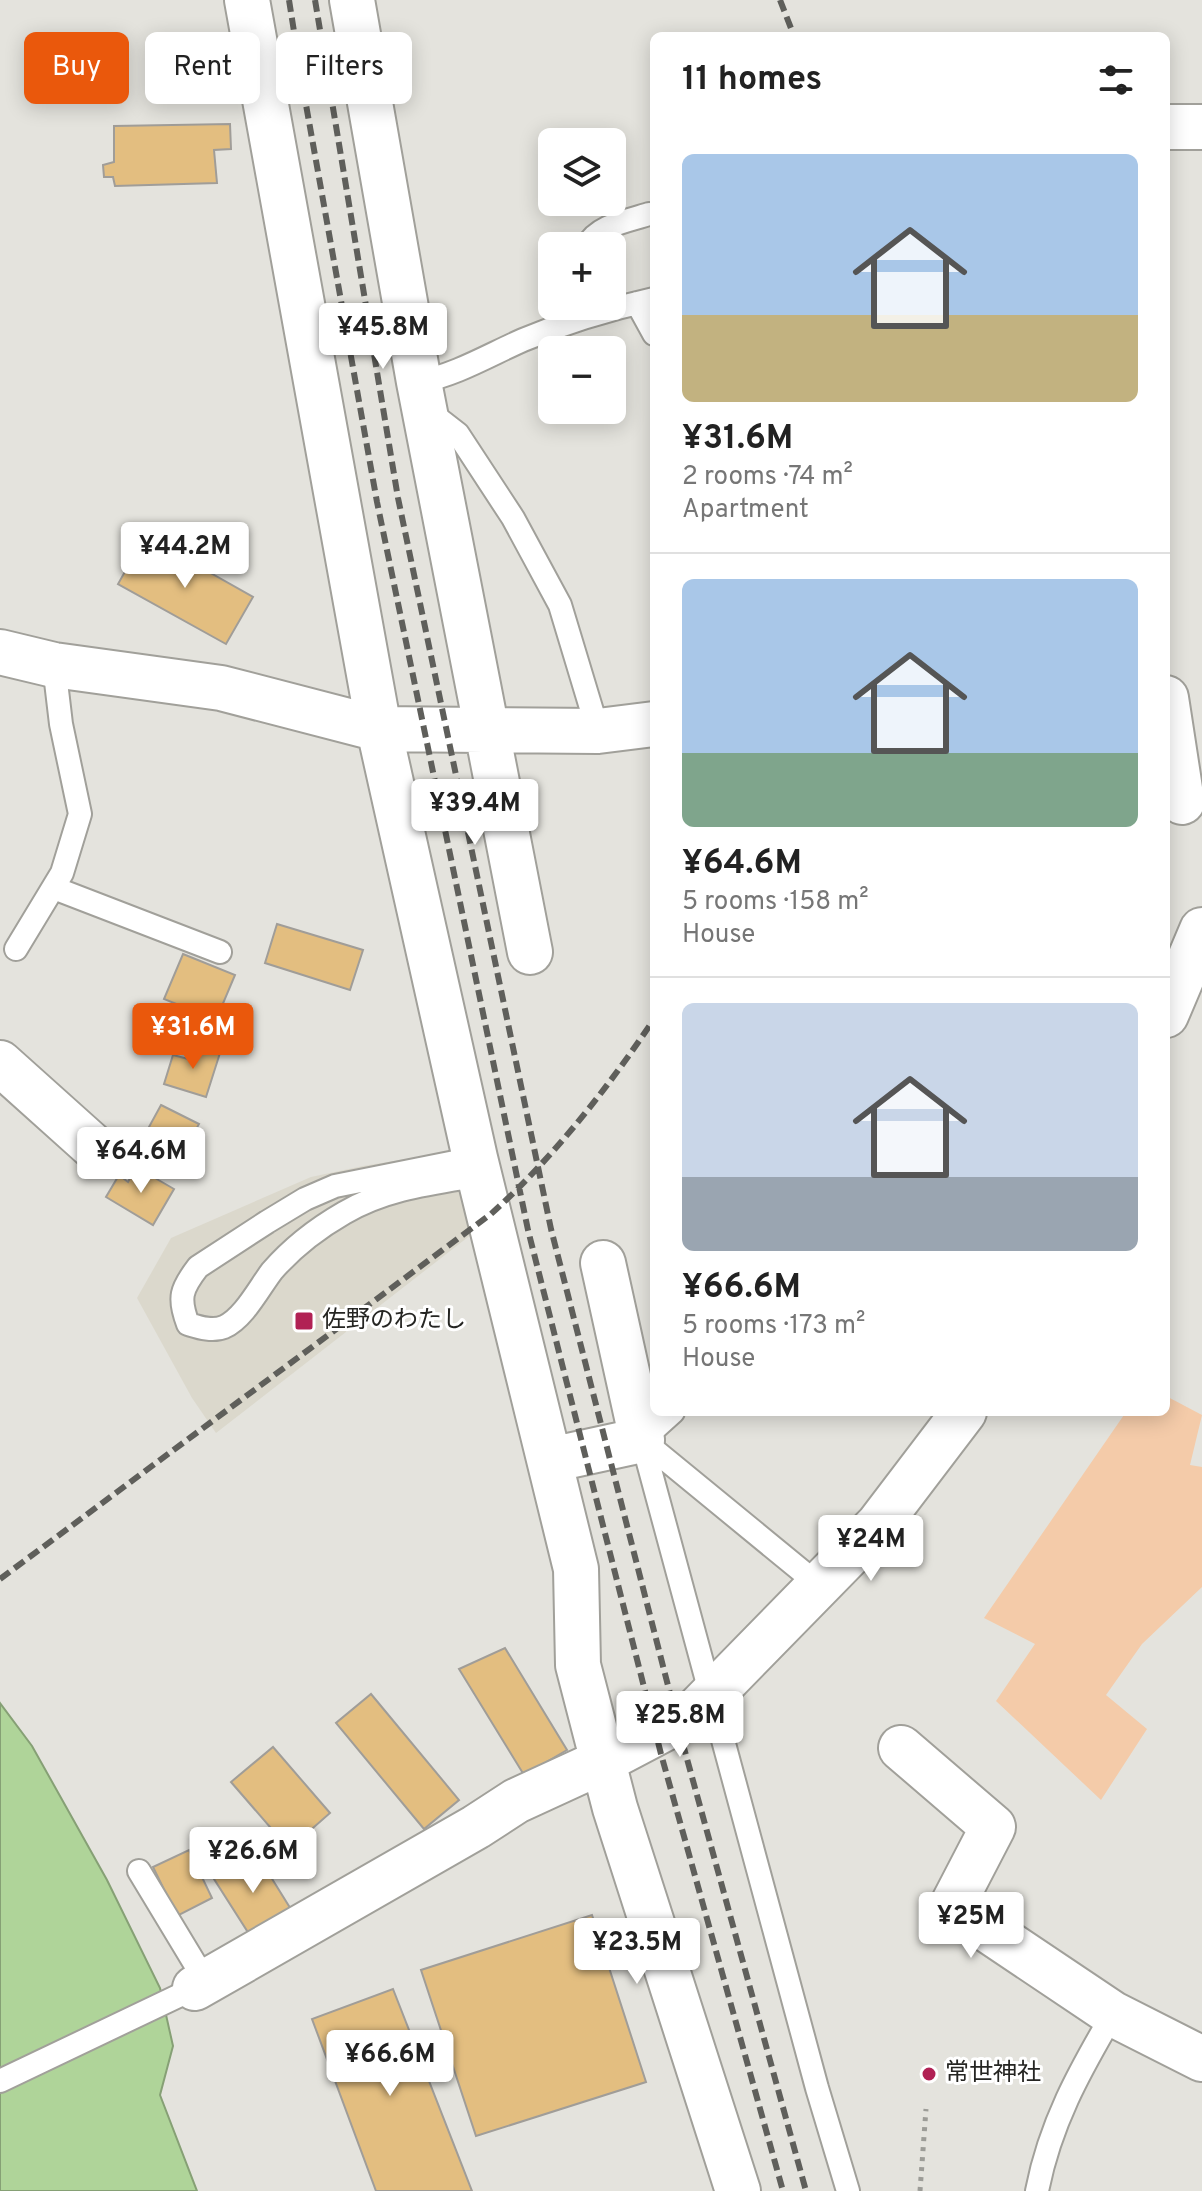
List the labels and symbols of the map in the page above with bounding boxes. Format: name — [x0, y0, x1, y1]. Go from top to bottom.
pin: ¥45.8M — [318, 303, 448, 371]
pin: ¥44.2M — [120, 522, 250, 590]
pin: ¥39.4M — [410, 779, 540, 847]
pin: ¥31.6M — [128, 1003, 258, 1071]
pin: ¥64.6M — [76, 1127, 206, 1195]
place label: 佐野のわたし — [322, 1306, 466, 1336]
marker: 佐野のわたし — [293, 1310, 315, 1332]
pin: ¥24M — [824, 1515, 918, 1583]
pin: ¥25.8M — [615, 1691, 745, 1759]
pin: ¥26.6M — [188, 1827, 318, 1895]
pin: ¥25M — [924, 1892, 1018, 1960]
pin: ¥23.5M — [572, 1918, 702, 1986]
pin: ¥66.6M — [325, 2030, 455, 2098]
place label: 常世神社 — [945, 2059, 1041, 2089]
marker: 常世神社 — [920, 2065, 938, 2083]

